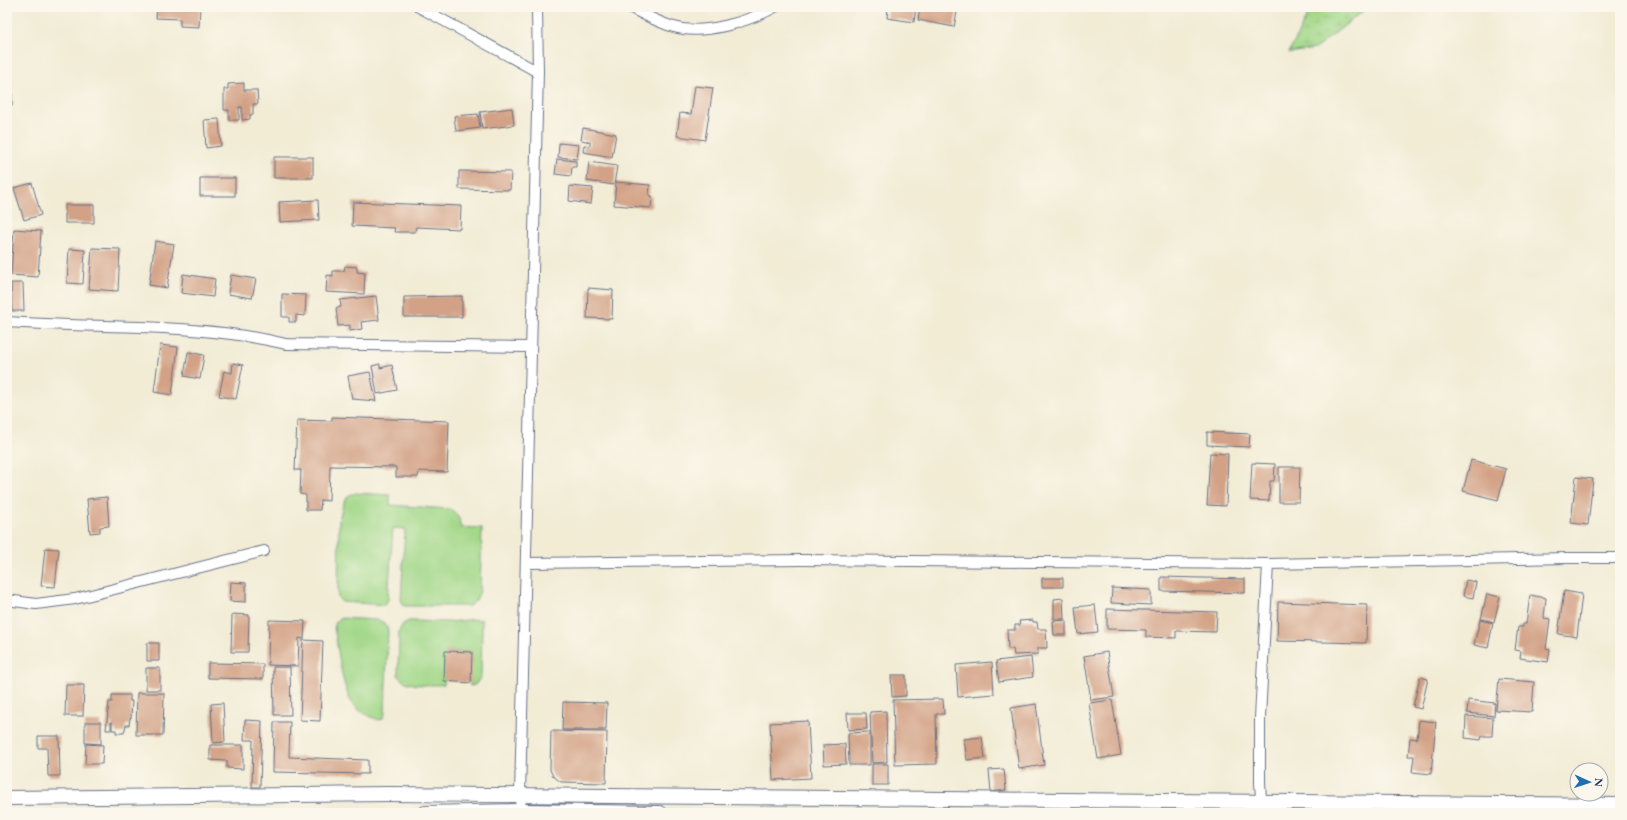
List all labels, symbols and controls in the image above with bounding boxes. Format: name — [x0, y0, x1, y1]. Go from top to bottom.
north arrow — [1569, 762, 1609, 802]
text: N — [1592, 778, 1606, 787]

